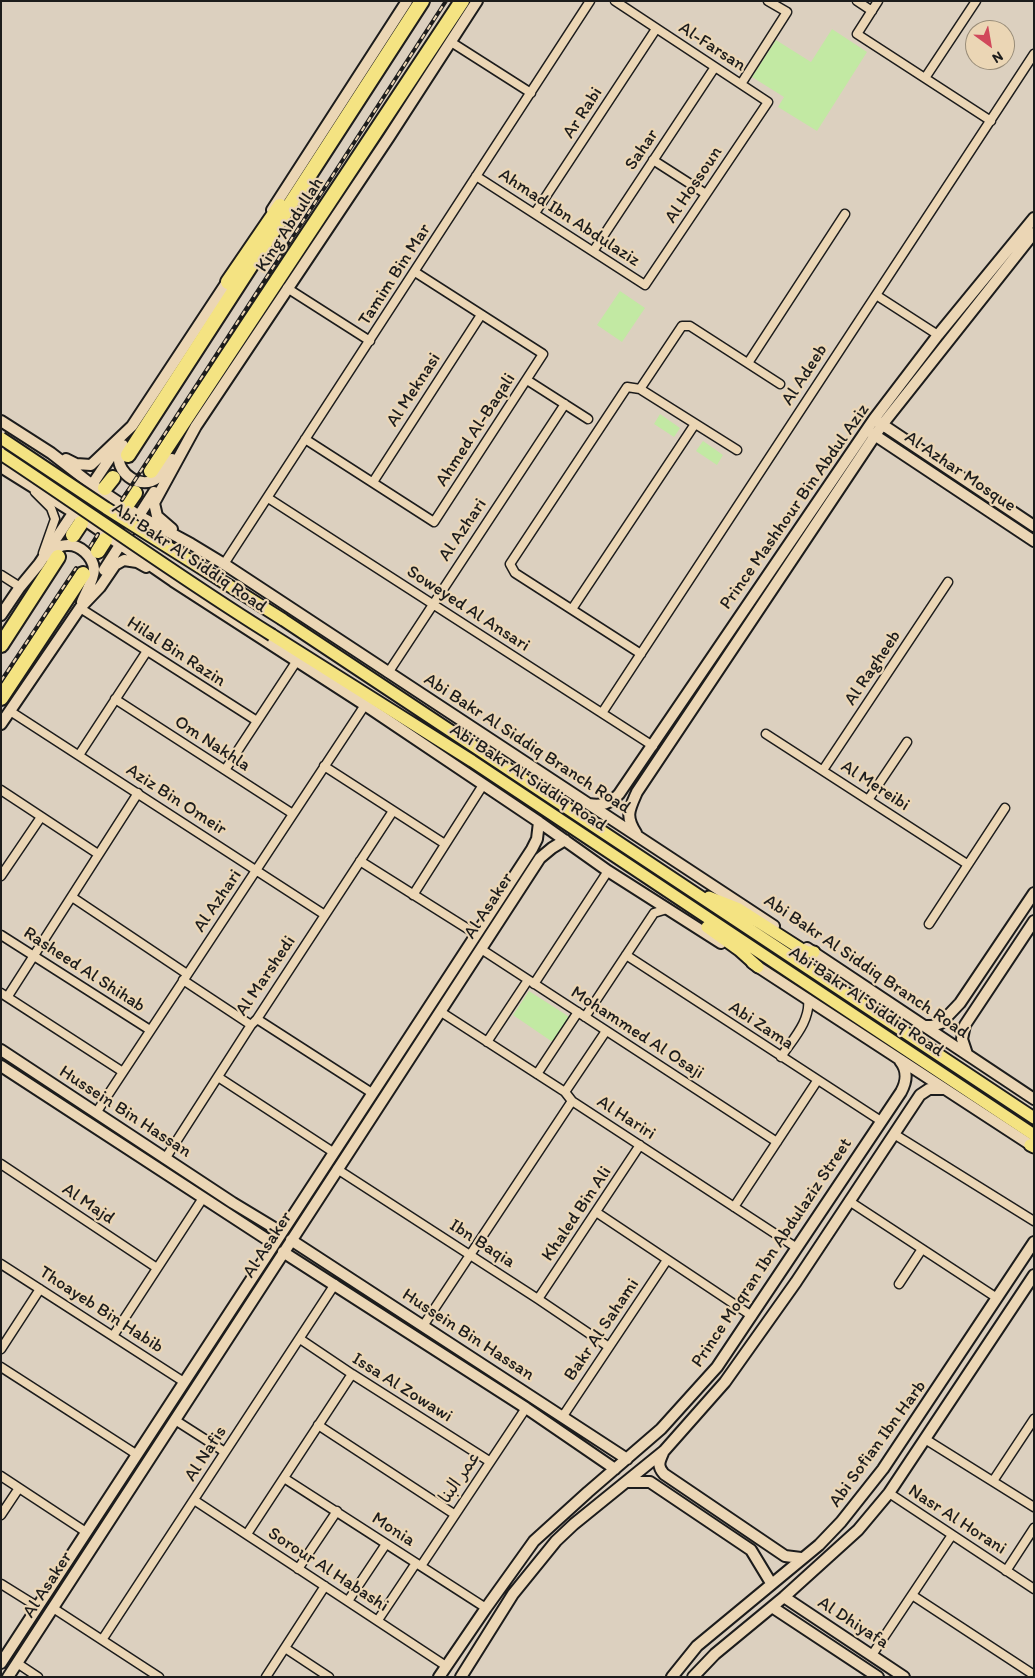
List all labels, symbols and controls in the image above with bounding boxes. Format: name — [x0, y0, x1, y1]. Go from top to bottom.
street label: Al-Farsan — [674, 17, 750, 77]
north arrow — [965, 20, 1015, 70]
text: N — [989, 48, 1006, 67]
street label: Ar Rabi — [558, 83, 608, 143]
street label: Sahar — [621, 125, 663, 175]
street label: Al Hossoun — [661, 143, 727, 227]
street label: Ahmad Ibn Abdulaziz — [494, 164, 644, 272]
street label: King Abdullah — [251, 174, 329, 276]
street label: Tamim Bin Mar — [354, 220, 436, 330]
street label: Al Adeeb — [777, 340, 833, 410]
street label: Al Meknasi — [382, 349, 446, 431]
street label: Ahmed Al-Baqali — [431, 369, 521, 491]
street label: Prince Mashhour Bin Abdul Aziz — [716, 400, 874, 614]
street label: Al Azhar Mosque — [900, 427, 1020, 517]
street label: Al Azhari — [434, 495, 492, 565]
street label: Abi Bakr Al Siddiq Road — [107, 498, 271, 618]
street label: Soweyed Al Ansari — [402, 561, 534, 657]
street label: Hilal Bin Razin — [123, 612, 229, 692]
street label: Al Ragheeb — [840, 626, 906, 710]
street label: Abi Bakr Al Siddiq Branch Road — [420, 669, 634, 819]
street label: Om Nakhla — [170, 711, 254, 777]
street label: Abi Bakr Al Siddiq Road — [446, 719, 610, 837]
street label: Al Mereibi — [837, 756, 913, 816]
street label: Aziz Bin Omeir — [122, 760, 230, 840]
street label: Al Azhari — [189, 866, 247, 936]
street label: Al Asaker — [460, 869, 518, 943]
street label: Abi Bakr Al Siddiq Branch Road — [760, 890, 972, 1044]
street label: Rasheed Al Shihab — [19, 923, 149, 1017]
street label: Al Marshedi — [231, 932, 301, 1020]
street label: Abi Bakr Al Siddiq Road — [784, 942, 948, 1062]
street label: Mohammed Al Osaji — [566, 982, 708, 1084]
street label: Abi Zama — [724, 997, 798, 1055]
street label: Hussein Bin Hassan — [55, 1061, 195, 1163]
street label: Al Hariri — [593, 1091, 659, 1145]
street label: Prince Moqran Ibn Abdulaziz Street — [687, 1134, 857, 1372]
street label: Khaled Bin Ali — [537, 1162, 617, 1266]
street label: Al Majd — [58, 1179, 118, 1229]
street label: Al Asaker — [239, 1208, 297, 1282]
street label: Ibn Baqia — [445, 1215, 519, 1273]
street label: Thoayeb Bin Habib — [35, 1262, 167, 1358]
street label: Bakr Al Sahami — [560, 1275, 644, 1385]
street label: Hussein Bin Hassan — [398, 1284, 538, 1386]
street label: Issa Al Zowawi — [348, 1349, 456, 1427]
street label: Abi Sofian Ibn Harb — [825, 1376, 931, 1512]
street label: Al Nafis — [180, 1422, 232, 1486]
street label: عمر البنا — [435, 1448, 485, 1508]
street label: Nasr Al Horani — [904, 1480, 1010, 1560]
street label: Monia — [367, 1508, 419, 1552]
street label: Sorour Al Habashi — [264, 1523, 392, 1617]
street label: Al Asaker — [19, 1548, 77, 1622]
street label: Al Dhiyafa — [813, 1592, 893, 1654]

